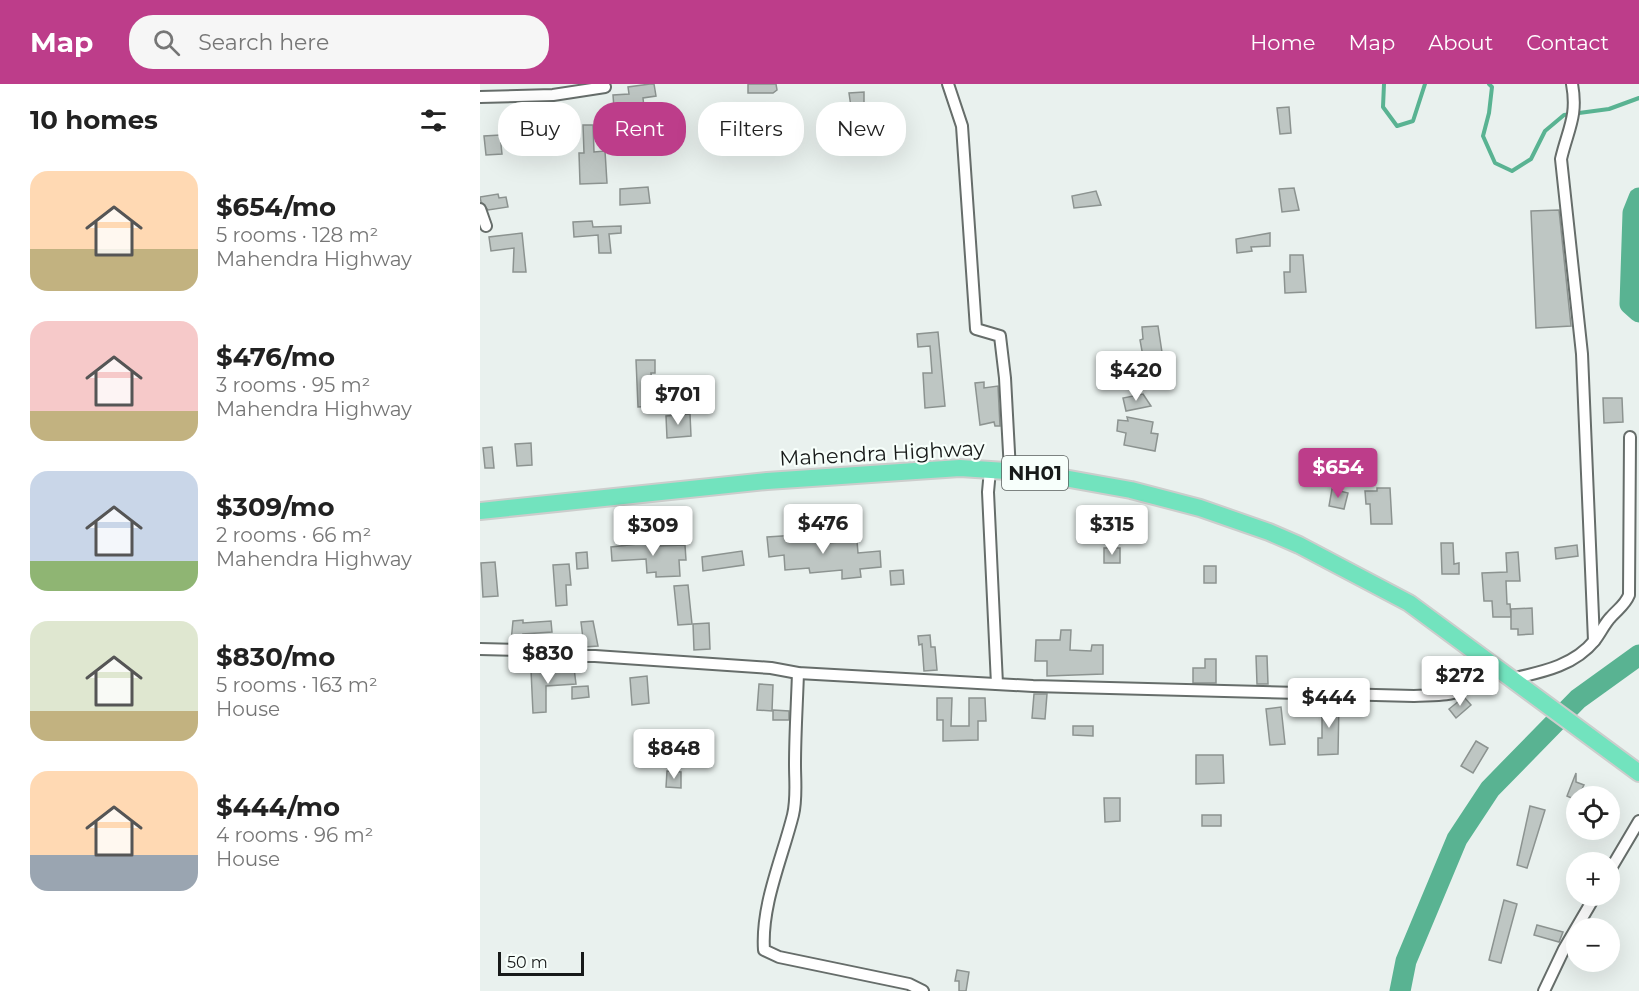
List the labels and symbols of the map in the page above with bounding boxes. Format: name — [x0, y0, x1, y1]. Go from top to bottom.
pin: $420 — [1100, 351, 1172, 402]
pin: $701 — [642, 375, 714, 426]
street label: Mahendra Highway — [779, 435, 986, 471]
pin: $654 — [1302, 448, 1374, 499]
road number: NH01 — [1002, 456, 1068, 490]
pin: $476 — [787, 504, 859, 555]
pin: $315 — [1076, 505, 1148, 556]
pin: $309 — [617, 506, 689, 557]
pin: $830 — [512, 634, 584, 685]
pin: $272 — [1424, 656, 1496, 707]
pin: $444 — [1293, 678, 1365, 729]
pin: $848 — [638, 729, 710, 780]
scale bar — [498, 949, 584, 976]

